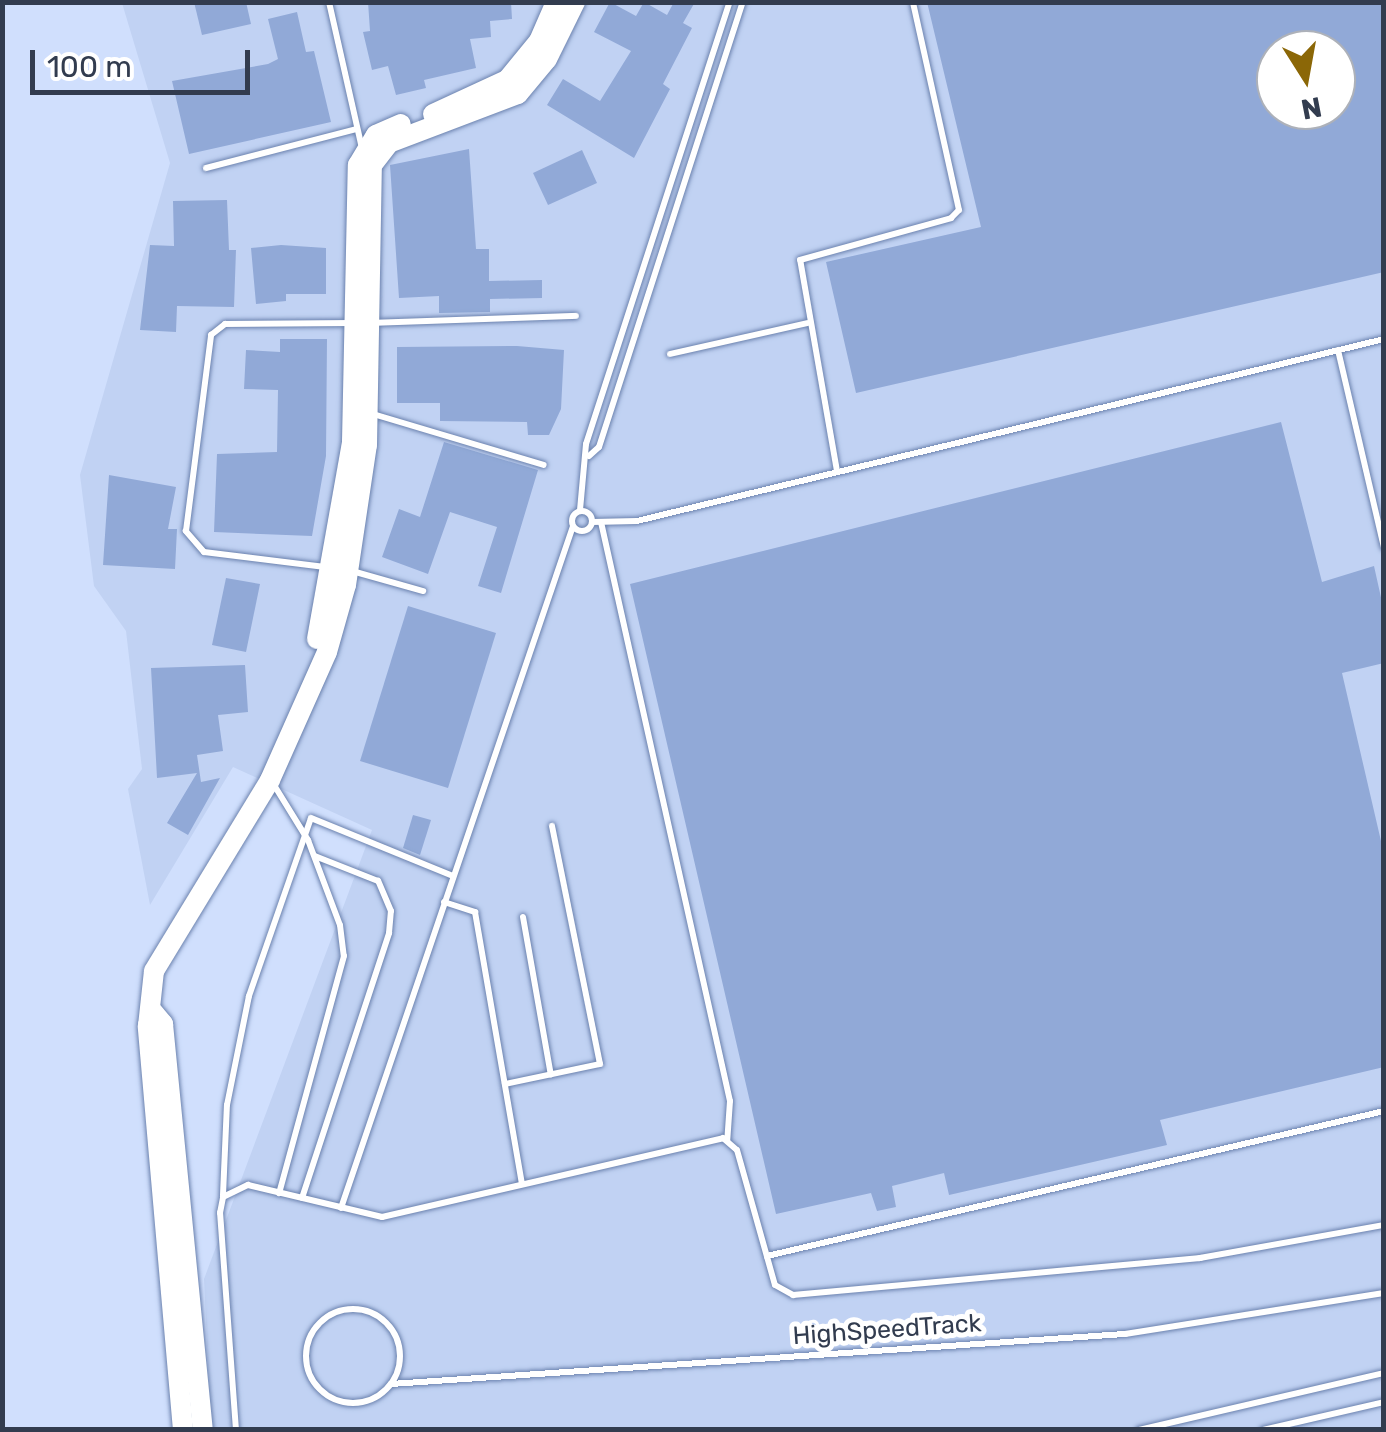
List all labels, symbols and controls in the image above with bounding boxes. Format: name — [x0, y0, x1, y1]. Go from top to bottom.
scale bar — [35, 30, 255, 92]
north arrow — [1256, 30, 1356, 130]
text: 100 m — [47, 49, 132, 85]
text: N — [1298, 90, 1324, 126]
street label: HighSpeedTrack — [792, 1308, 982, 1352]

